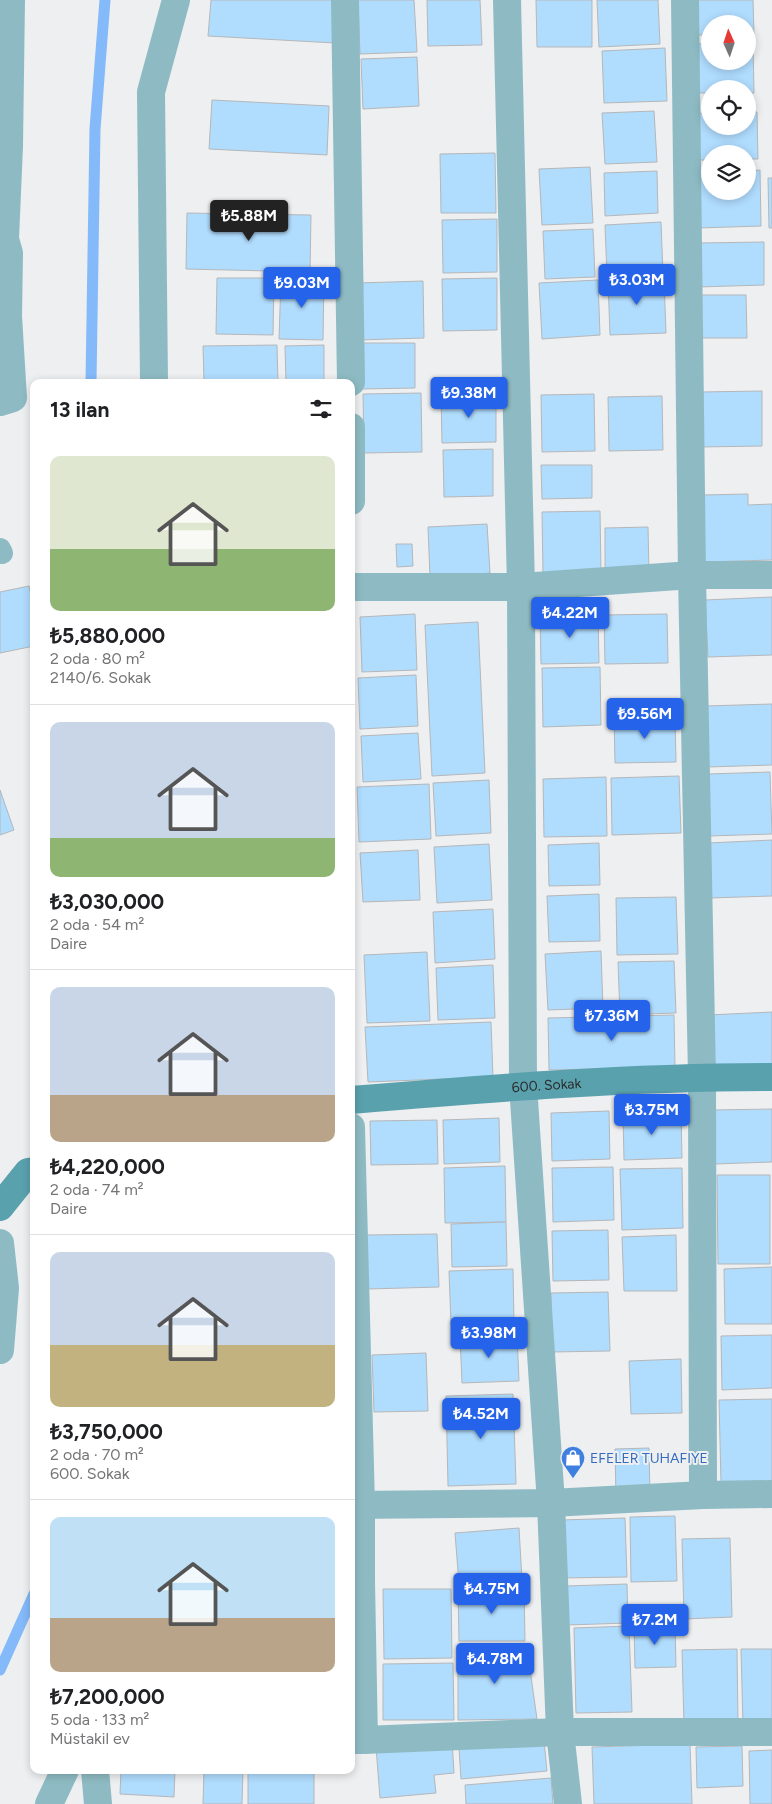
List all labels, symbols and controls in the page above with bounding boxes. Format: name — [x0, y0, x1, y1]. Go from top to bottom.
north arrow — [701, 15, 756, 70]
map controls — [701, 15, 756, 200]
button: locate — [701, 80, 756, 135]
button: layers — [701, 145, 756, 200]
pin: ₺5.88M — [208, 200, 290, 242]
text: ₺5.88M — [221, 206, 277, 225]
pin: ₺3.03M — [596, 264, 678, 306]
pin: ₺9.03M — [261, 266, 343, 309]
text: ₺3.03M — [610, 270, 665, 289]
text: ₺9.03M — [274, 273, 330, 292]
pin: ₺9.38M — [428, 376, 510, 419]
text: ₺9.38M — [442, 383, 496, 402]
icon: filters — [307, 395, 335, 423]
text: 13 ilan — [50, 397, 109, 422]
icon: home — [148, 489, 238, 579]
pin: ₺4.22M — [529, 596, 611, 639]
text: ₺4.22M — [542, 603, 598, 622]
text: ₺5,880,000 — [50, 623, 165, 648]
text: 2 oda · 80 m² — [50, 649, 145, 668]
text: 2140/6. Sokak — [50, 668, 151, 687]
pin: ₺9.56M — [604, 698, 686, 740]
text: ₺9.56M — [618, 704, 672, 723]
icon: home — [148, 754, 238, 844]
text: ₺3,030,000 — [50, 889, 164, 914]
text: 2 oda · 54 m² — [50, 915, 144, 934]
text: Daire — [50, 934, 87, 953]
pin: ₺7.36M — [571, 1000, 653, 1042]
text: ₺7.36M — [585, 1006, 639, 1025]
icon: home — [148, 1019, 238, 1109]
street label: 600. Sokak — [511, 1074, 582, 1096]
pin: ₺3.75M — [611, 1094, 693, 1136]
text: ₺3.75M — [625, 1100, 679, 1119]
text: ₺4,220,000 — [50, 1154, 165, 1179]
text: 2 oda · 74 m² — [50, 1180, 144, 1199]
text: Daire — [50, 1199, 87, 1218]
icon: home — [148, 1284, 238, 1374]
pin: ₺3.98M — [448, 1316, 530, 1359]
text: ₺3.98M — [462, 1323, 516, 1342]
pin: ₺4.52M — [440, 1398, 522, 1440]
text: ₺4.52M — [453, 1404, 509, 1423]
text: ₺3,750,000 — [50, 1419, 163, 1444]
text: 2 oda · 70 m² — [50, 1445, 144, 1464]
shop icon: EFELER TUHAFIYE — [560, 1445, 586, 1479]
place label: EFELER TUHAFIYE — [590, 1450, 708, 1467]
text: 600. Sokak — [50, 1464, 129, 1483]
icon: home — [148, 1549, 238, 1639]
pin: ₺4.75M — [451, 1572, 533, 1615]
text: ₺4.75M — [464, 1579, 520, 1598]
pin: ₺7.2M — [620, 1604, 690, 1646]
text: ₺7.2M — [633, 1610, 678, 1629]
pin: ₺4.78M — [454, 1642, 536, 1685]
text: ₺4.78M — [467, 1649, 523, 1668]
text: ₺7,200,000 — [50, 1684, 165, 1709]
text: 5 oda · 133 m² — [50, 1710, 149, 1729]
text: Müstakil ev — [50, 1729, 130, 1748]

